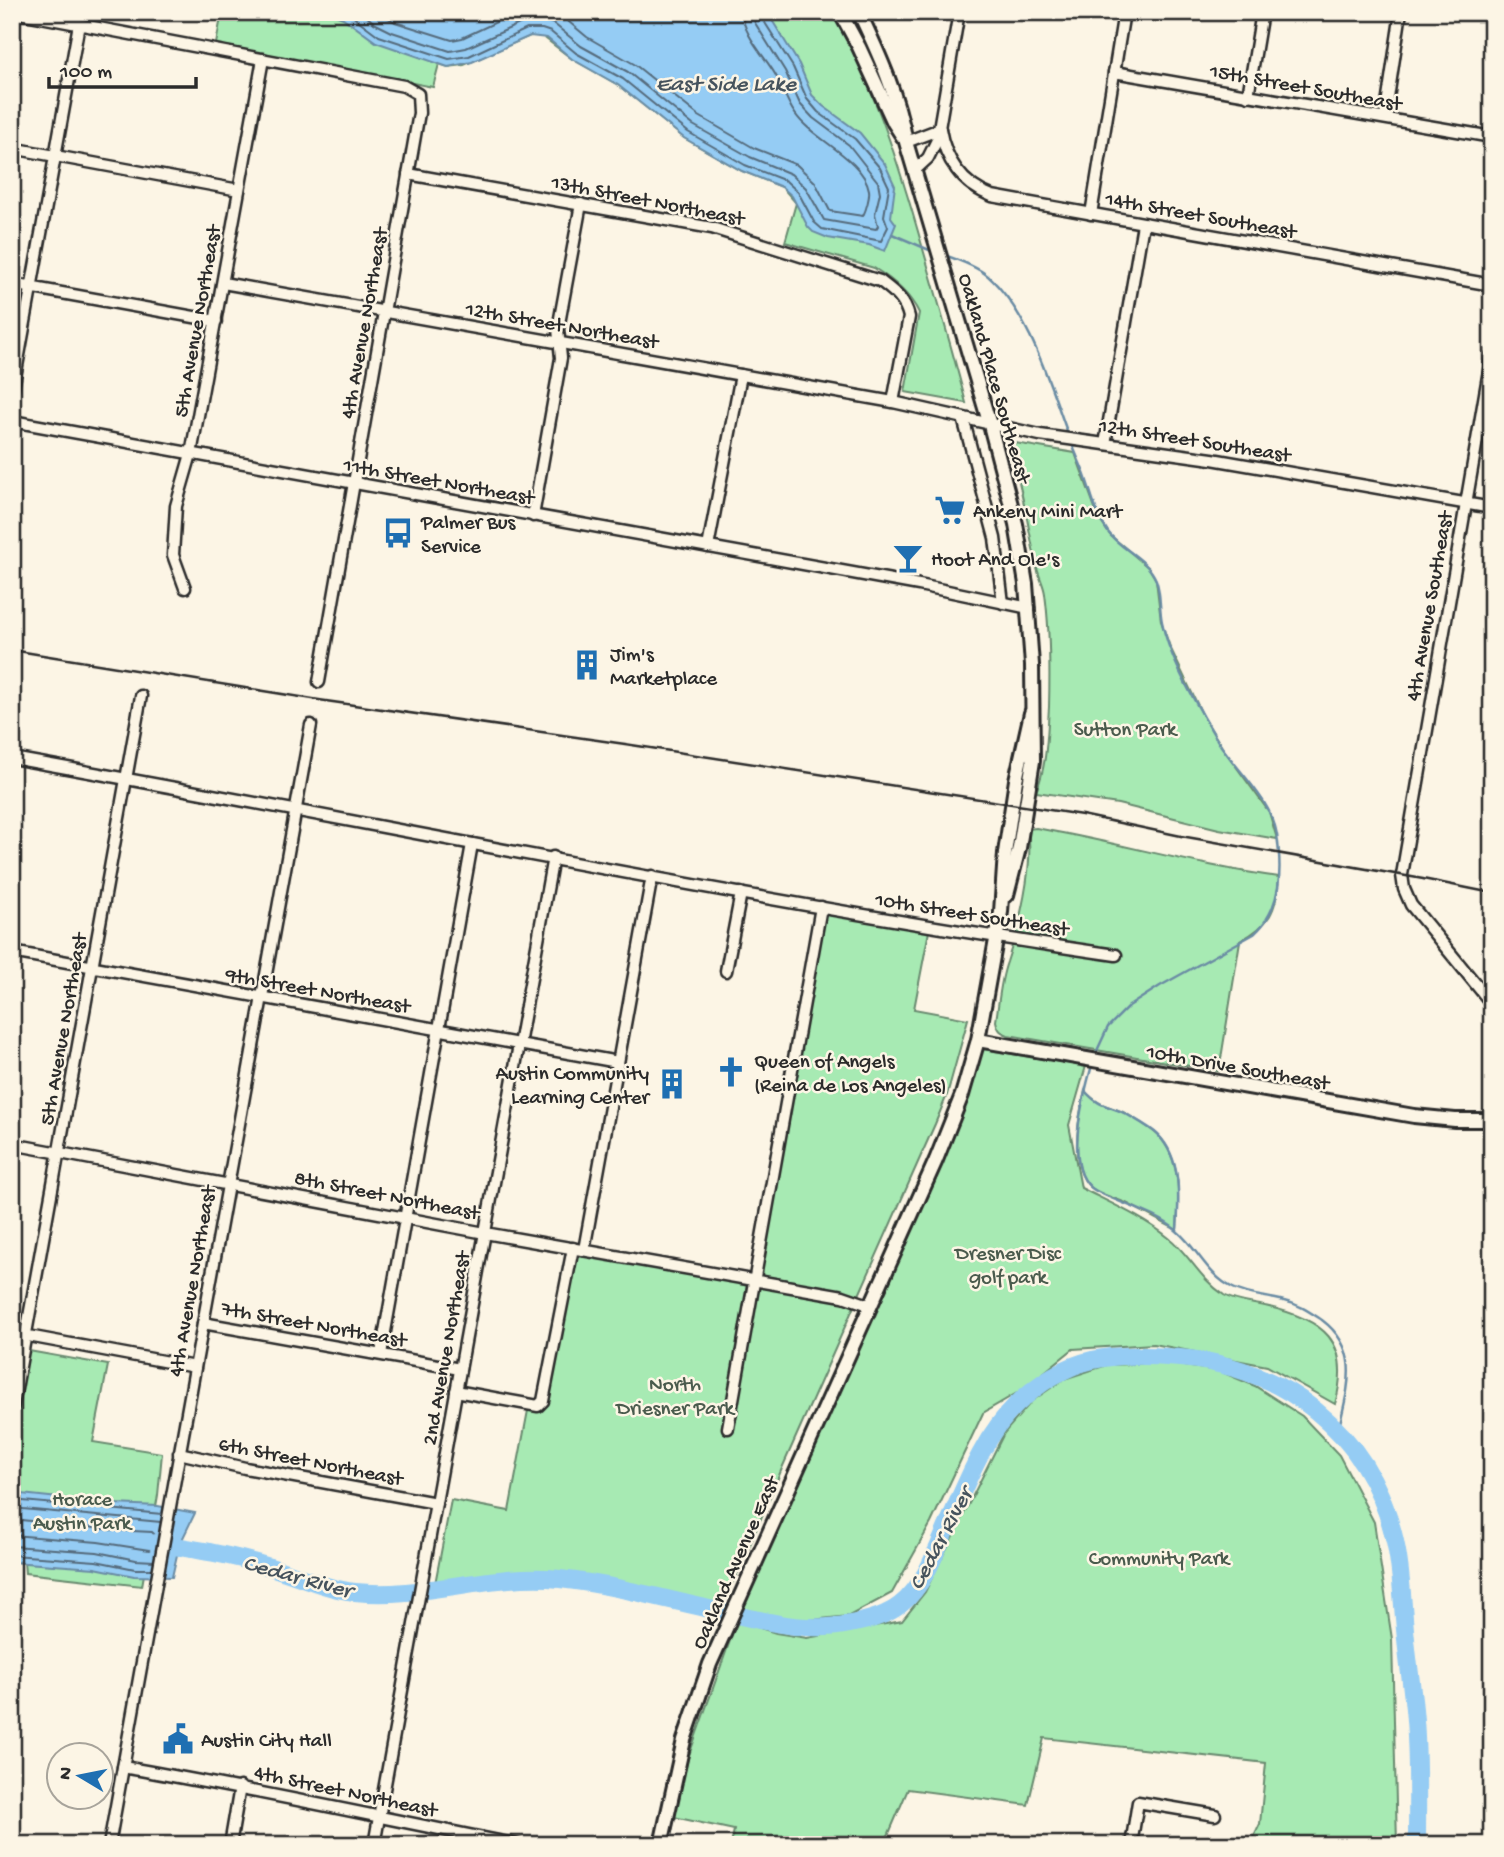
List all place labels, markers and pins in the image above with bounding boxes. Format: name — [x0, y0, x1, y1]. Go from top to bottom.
supermarket icon: Ankeny Mini Mart — [933, 493, 967, 527]
place label: Ankeny Mini Mart — [973, 501, 1124, 526]
place label: Palmer Bus Service — [420, 512, 517, 561]
bus stop icon: Palmer Bus Service — [381, 516, 415, 550]
bar icon: Hoot And Ole's — [891, 541, 925, 575]
place label: Hoot And Ole's — [931, 549, 1060, 574]
place label: Jim's Marketplace — [610, 644, 718, 693]
building icon: Jim's Marketplace — [570, 648, 604, 682]
place label: Queen of Angels (Reina de Los Angeles) — [754, 1051, 947, 1100]
church icon: Queen of Angels (Reina de Los Angeles) — [714, 1055, 748, 1089]
place label: Austin Community Learning Center — [496, 1063, 651, 1112]
building icon: Austin Community Learning Center — [655, 1067, 689, 1101]
public building icon: Austin City Hall — [161, 1722, 195, 1756]
place label: Austin City Hall — [201, 1730, 332, 1755]

